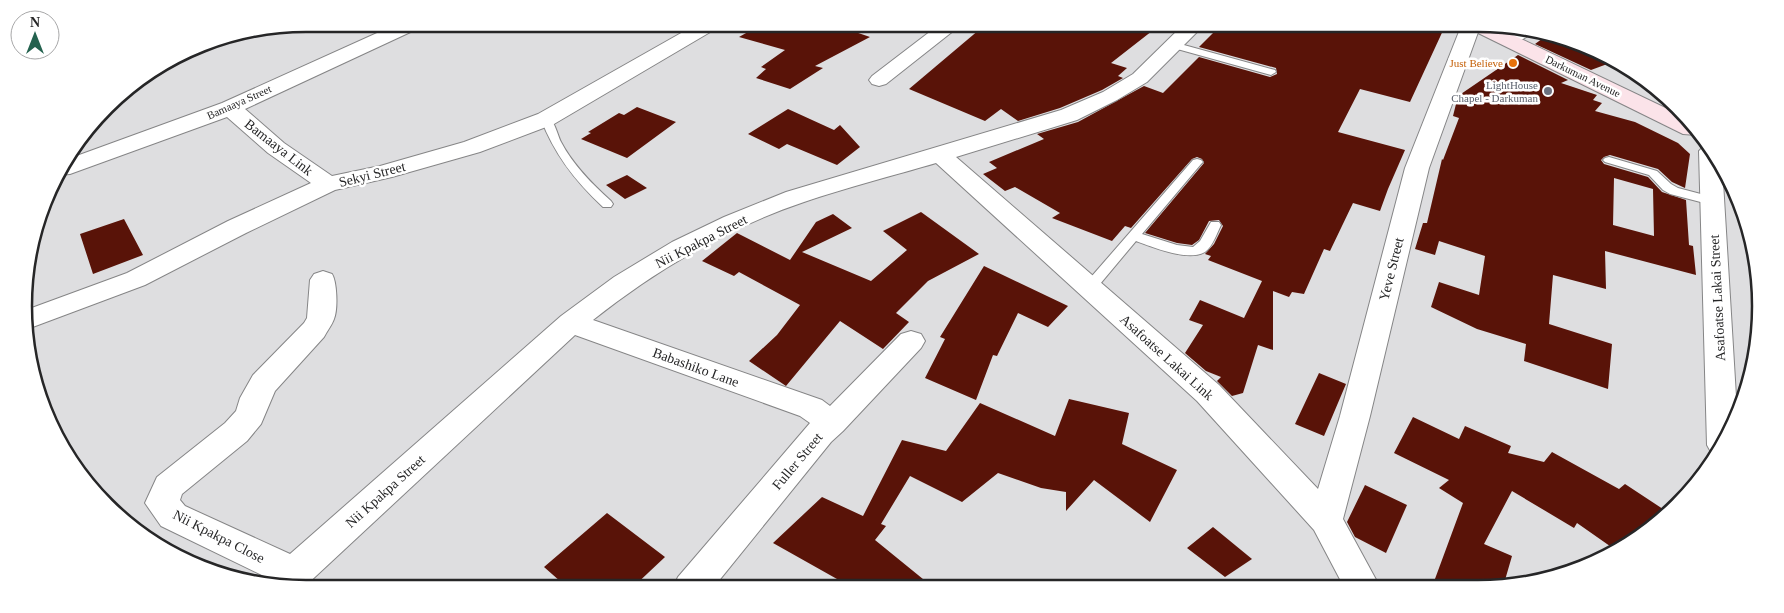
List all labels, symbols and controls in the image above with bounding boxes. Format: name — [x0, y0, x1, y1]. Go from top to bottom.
north arrow — [10, 10, 60, 60]
text: N — [30, 15, 40, 30]
street label: Darkuman Avenue — [1544, 53, 1623, 99]
place label: Just Believe — [1450, 57, 1503, 69]
marker: Just Believe — [1507, 57, 1519, 69]
place label: LightHouse Chapel - Darkuman — [1451, 79, 1538, 104]
street label: Bamaaya Street — [205, 82, 273, 122]
marker: LightHouse Chapel - Darkuman — [1542, 85, 1554, 97]
street label: Bamaaya Link — [242, 116, 316, 179]
street label: Sekyi Street — [337, 159, 407, 190]
street label: Nii Kpakpa Street — [653, 212, 750, 271]
street label: Asafoatse Lakai Street — [1707, 234, 1728, 362]
street label: Yeve Street — [1376, 236, 1407, 302]
street label: Asafoatse Lakai Link — [1117, 311, 1216, 403]
street label: Babashiko Lane — [651, 345, 741, 390]
street label: Fuller Street — [769, 430, 826, 493]
street label: Nii Kpakpa Street — [343, 452, 428, 531]
street label: Nii Kpakpa Close — [171, 507, 267, 566]

